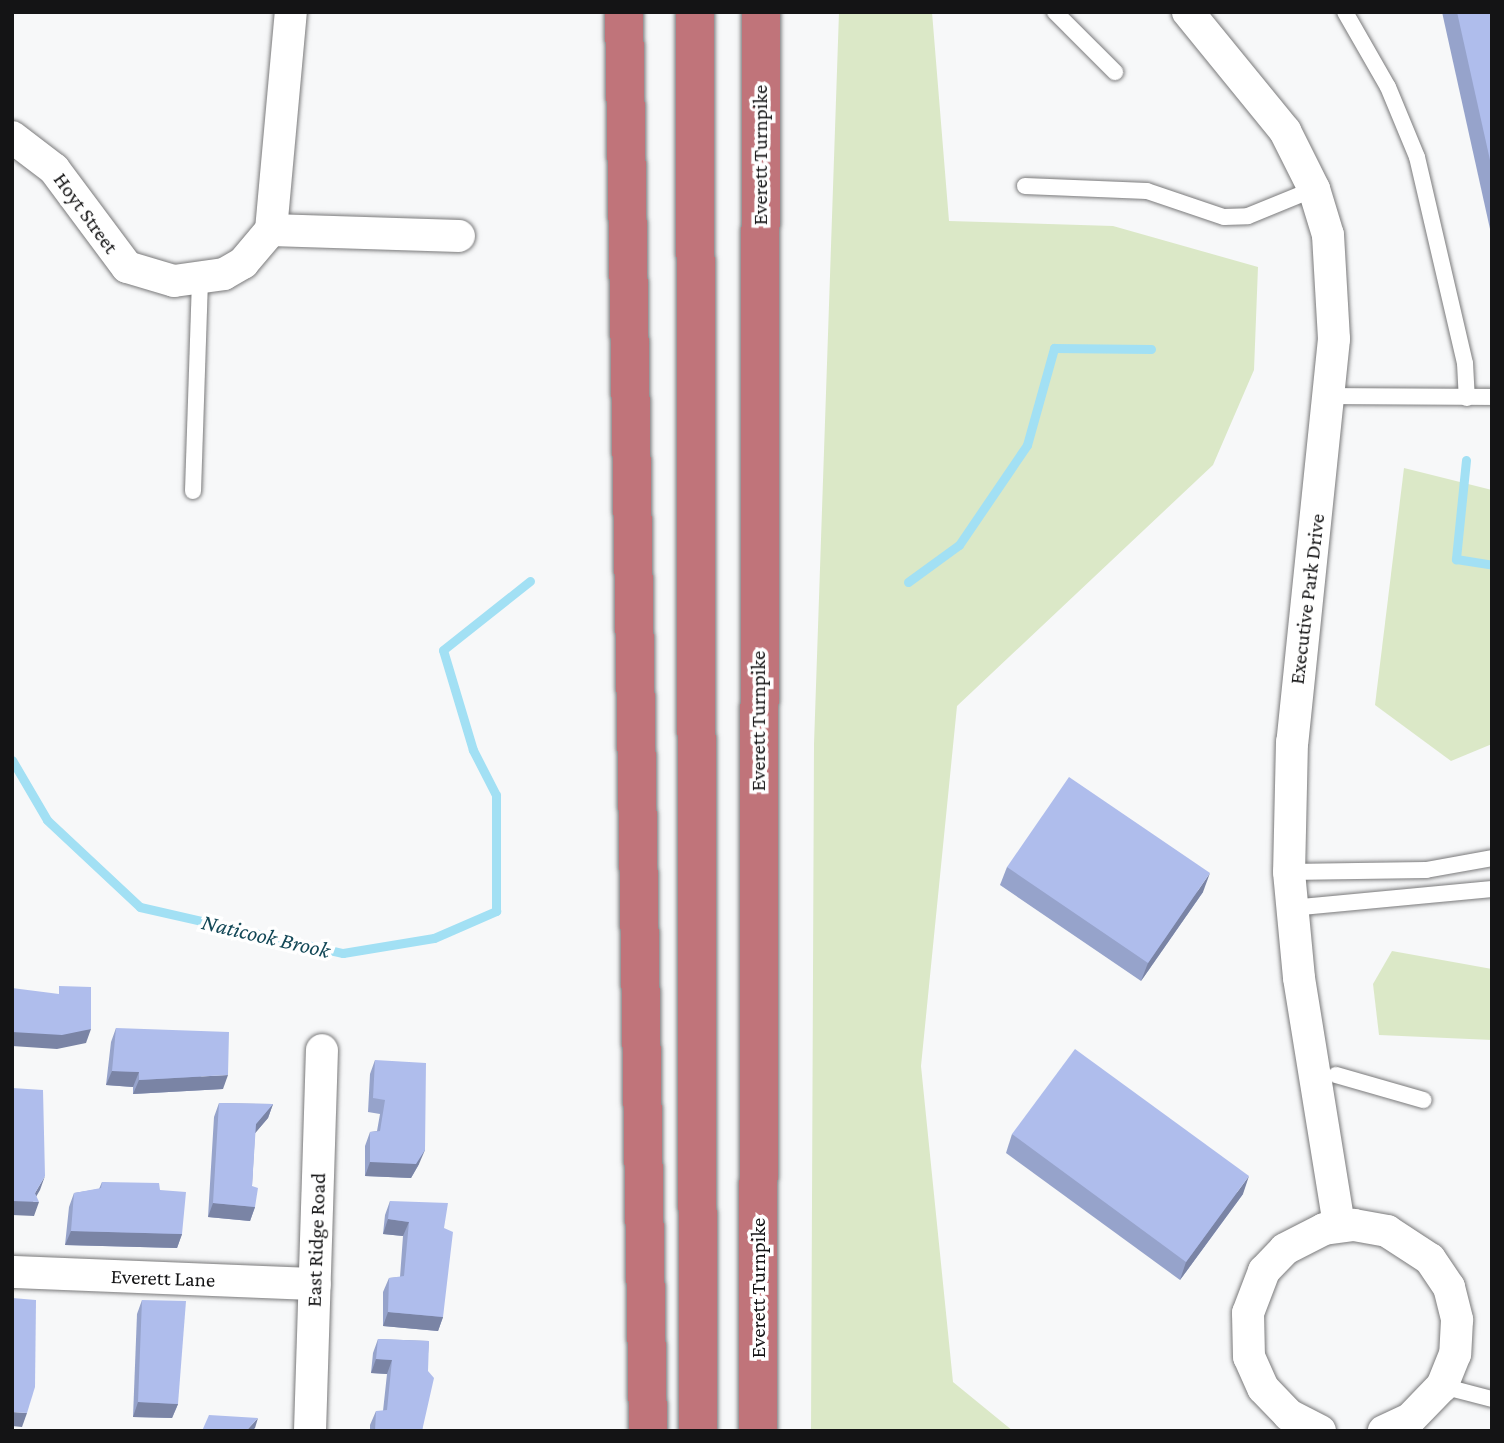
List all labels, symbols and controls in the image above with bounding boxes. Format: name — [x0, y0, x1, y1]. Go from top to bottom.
street label: Everett Turnpike — [747, 85, 773, 225]
street label: Hoyt Street — [48, 168, 124, 258]
street label: Executive Park Drive — [1284, 512, 1330, 686]
street label: Everett Turnpike — [745, 651, 771, 791]
water label: Naticook Brook — [199, 908, 333, 964]
street label: East Ridge Road — [301, 1172, 331, 1308]
street label: Everett Turnpike — [745, 1218, 771, 1358]
street label: Everett Lane — [110, 1264, 216, 1292]

